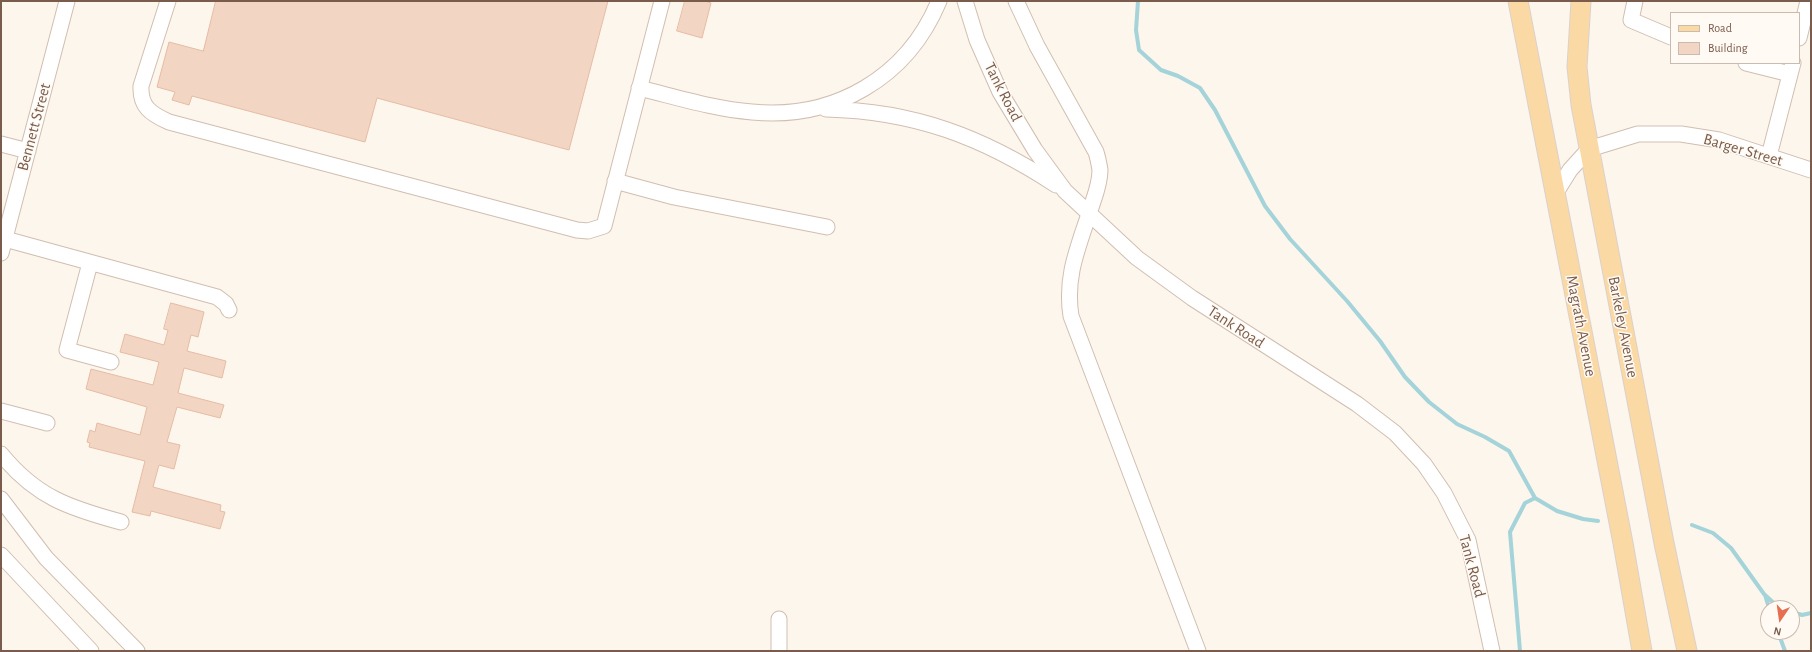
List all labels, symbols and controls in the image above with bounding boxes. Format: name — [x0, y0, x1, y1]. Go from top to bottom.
legend — [1670, 12, 1800, 64]
text: Road — [1708, 22, 1732, 34]
text: Building — [1708, 42, 1748, 54]
street label: Tank Road — [980, 59, 1026, 125]
street label: Bennett Street — [13, 81, 55, 173]
street label: Barger Street — [1701, 130, 1785, 170]
street label: Magrath Avenue — [1562, 274, 1600, 378]
street label: Barkeley Avenue — [1604, 275, 1642, 379]
street label: Tank Road — [1204, 302, 1268, 352]
street label: Tank Road — [1454, 533, 1490, 599]
north arrow — [1760, 600, 1800, 640]
text: N — [1772, 625, 1782, 637]

